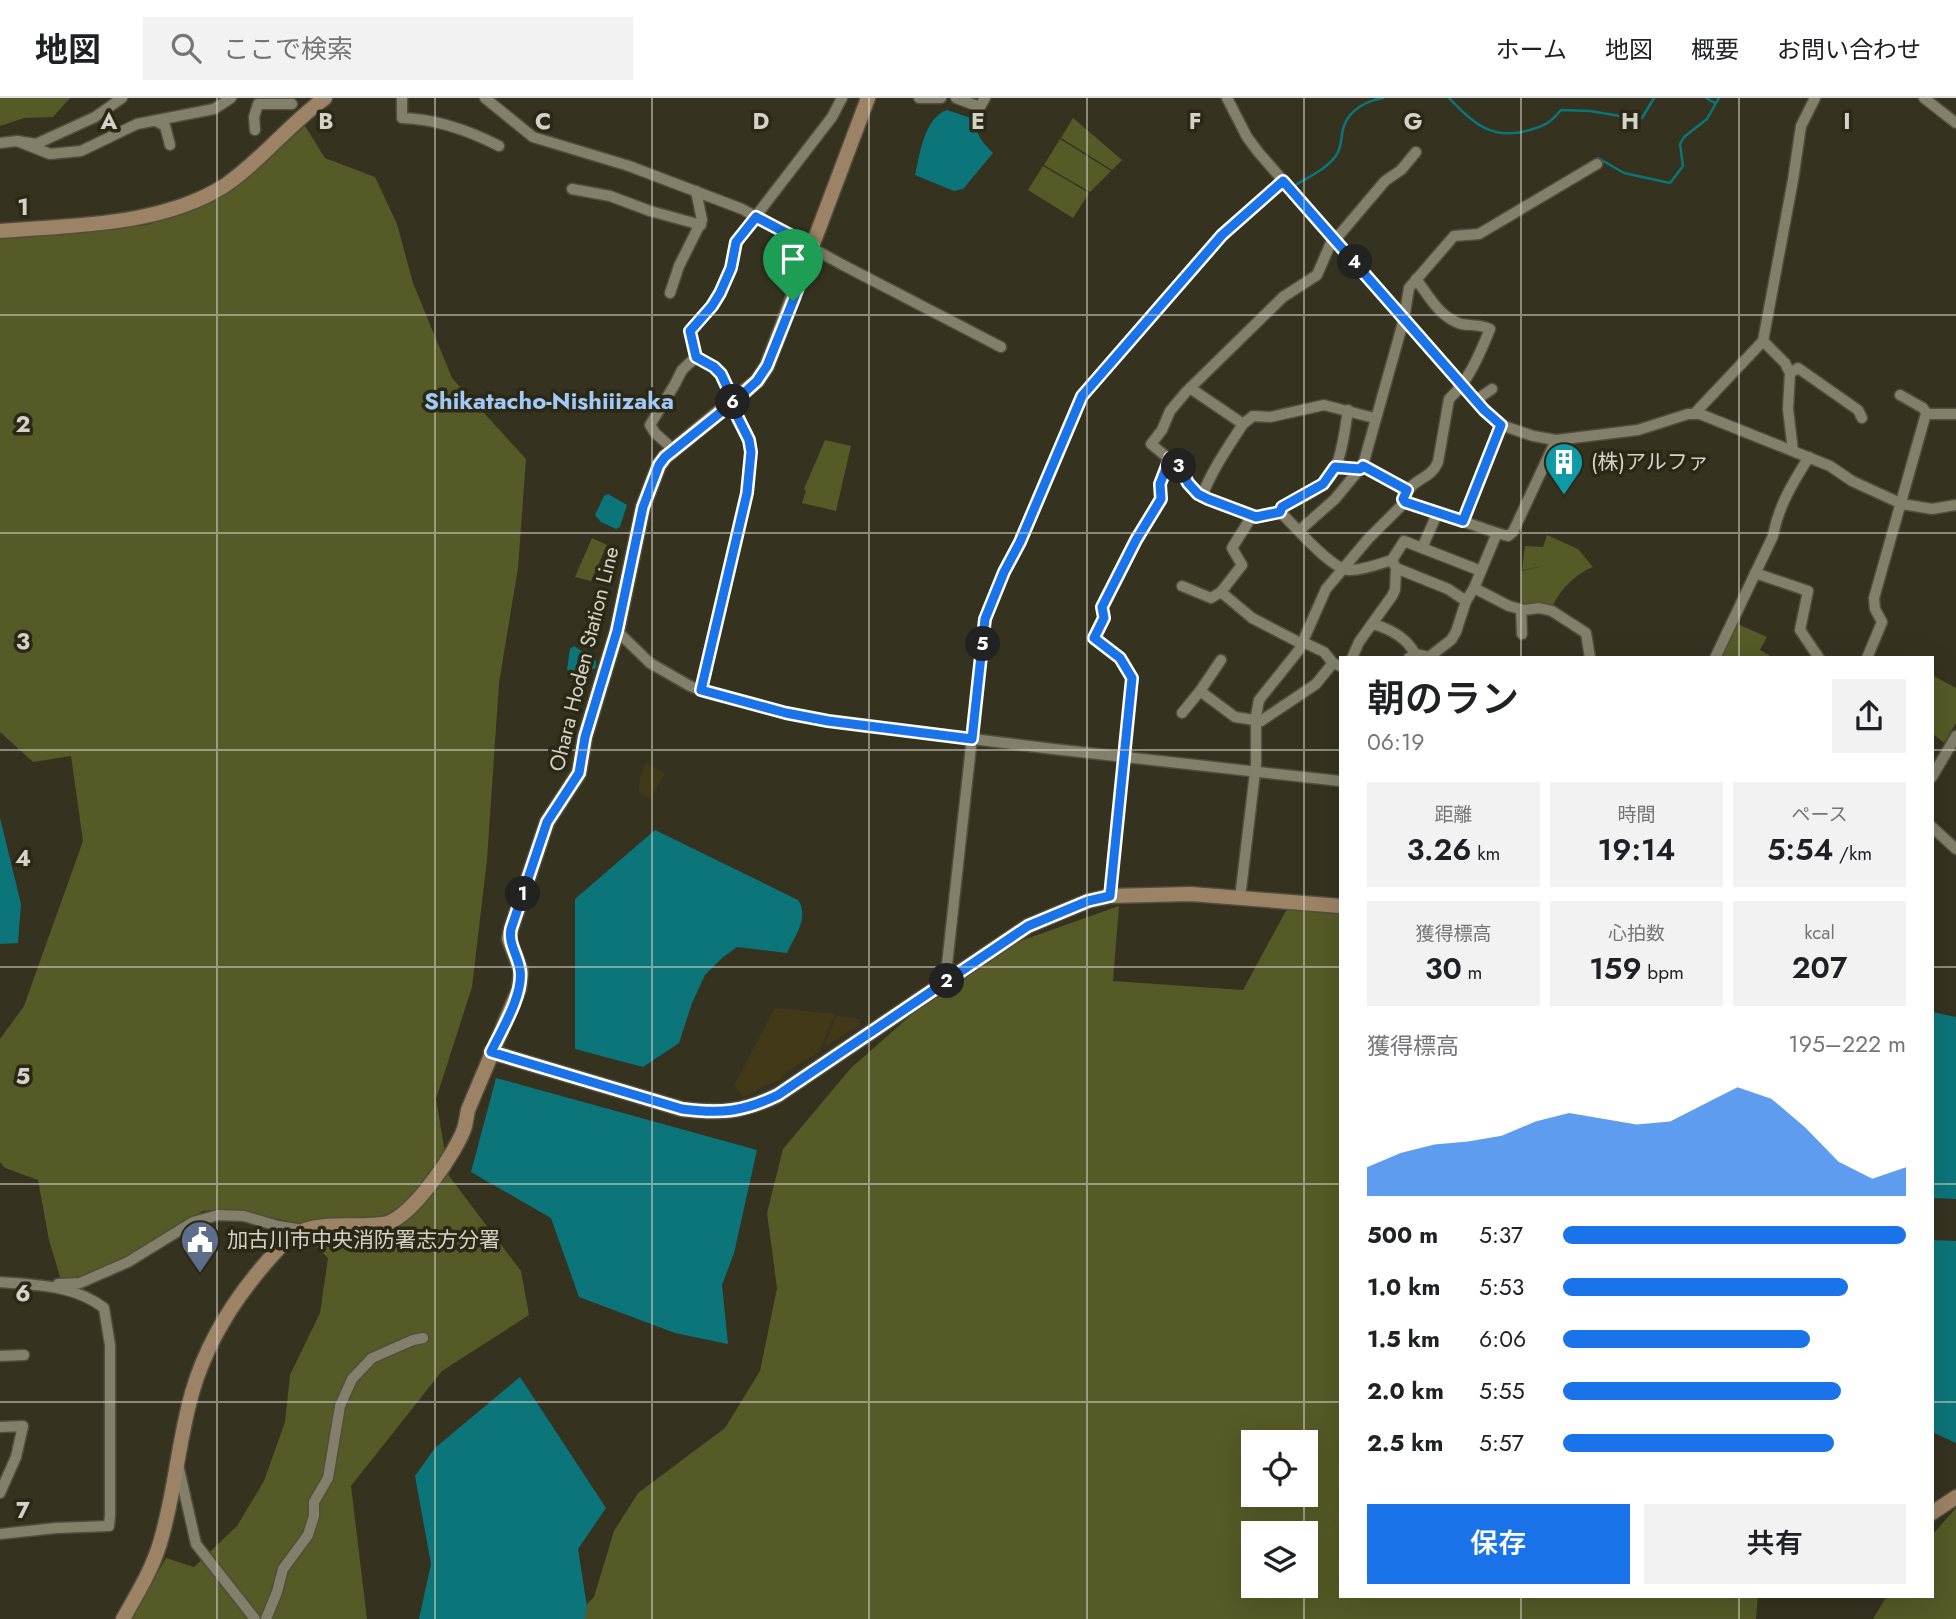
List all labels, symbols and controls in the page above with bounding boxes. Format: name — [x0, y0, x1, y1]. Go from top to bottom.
search box — [143, 17, 633, 80]
text: 地図 — [35, 26, 101, 73]
icon: search — [167, 29, 205, 67]
text: ここで検索 — [223, 30, 353, 68]
text: ホーム — [1496, 32, 1567, 67]
text: 地図 — [1605, 32, 1653, 67]
text: 概要 — [1691, 32, 1739, 67]
text: お問い合わせ — [1777, 32, 1921, 67]
text: A — [100, 104, 118, 138]
text: B — [318, 104, 334, 138]
text: C — [535, 104, 551, 138]
text: D — [753, 104, 770, 138]
text: E — [971, 104, 985, 138]
text: F — [1189, 104, 1201, 138]
text: G — [1404, 104, 1422, 138]
text: H — [1621, 104, 1639, 138]
text: I — [1843, 104, 1851, 138]
text: 1 — [17, 190, 29, 224]
pin — [763, 229, 823, 301]
icon: arrive — [774, 240, 812, 278]
pin: 4 — [1338, 244, 1372, 280]
text: 4 — [1348, 248, 1361, 275]
district label: Shikatacho-Nishiiizaka — [424, 383, 674, 418]
pin: 6 — [716, 384, 750, 420]
text: 6 — [726, 388, 739, 415]
text: 2 — [15, 407, 31, 441]
building icon: (株)アルファ — [1543, 441, 1585, 496]
place label: (株)アルファ — [1591, 447, 1709, 477]
pin: 3 — [1162, 448, 1196, 484]
text: 3 — [1173, 452, 1184, 479]
street label: Ohara Hoden Station Line — [542, 543, 626, 775]
text: 3 — [16, 624, 30, 658]
pin: 5 — [965, 626, 1000, 662]
text: 5 — [976, 630, 989, 657]
text: 朝のラン — [1367, 671, 1519, 726]
button: share — [1832, 679, 1906, 753]
text: 06:19 — [1367, 725, 1425, 759]
text: 距離 — [1434, 801, 1473, 828]
text: 時間 — [1617, 801, 1656, 828]
text: ペース — [1791, 801, 1848, 828]
text: 3.26 — [1407, 828, 1472, 871]
text: 19:14 — [1598, 828, 1675, 871]
text: 5:54 — [1767, 828, 1833, 871]
text: km — [1472, 840, 1500, 867]
text: /km — [1833, 840, 1872, 867]
text: 4 — [15, 841, 31, 875]
pin: 1 — [505, 876, 540, 912]
text: 1 — [518, 880, 527, 907]
text: kcal — [1804, 919, 1835, 946]
text: 獲得標高 — [1415, 920, 1492, 947]
text: 心拍数 — [1608, 920, 1665, 947]
text: 207 — [1792, 946, 1847, 989]
text: 30 — [1425, 947, 1462, 990]
text: 159 — [1589, 947, 1642, 990]
text: m — [1462, 959, 1482, 986]
text: bpm — [1642, 959, 1684, 986]
pin: 2 — [930, 964, 964, 998]
text: 2 — [940, 967, 953, 994]
text: 195–222 m — [1788, 1027, 1906, 1061]
text: 獲得標高 — [1367, 1029, 1459, 1063]
text: 5 — [16, 1059, 30, 1093]
text: 500 m — [1367, 1218, 1438, 1252]
text: 5:37 — [1479, 1218, 1523, 1252]
public building icon: 加古川市中央消防署志方分署 — [179, 1219, 221, 1274]
place label: 加古川市中央消防署志方分署 — [227, 1225, 500, 1255]
text: 1.0 km — [1367, 1270, 1440, 1304]
text: 5:53 — [1479, 1270, 1524, 1304]
text: 6 — [15, 1276, 31, 1310]
text: 1.5 km — [1367, 1322, 1440, 1356]
text: 6:06 — [1479, 1322, 1526, 1356]
text: 2.0 km — [1367, 1374, 1444, 1408]
text: 5:55 — [1479, 1374, 1525, 1408]
text: 2.5 km — [1367, 1426, 1443, 1460]
text: 5:57 — [1479, 1426, 1524, 1460]
map controls — [1241, 1430, 1318, 1598]
button: locate — [1241, 1430, 1318, 1507]
text: 7 — [16, 1493, 30, 1527]
button: 保存 — [1367, 1504, 1630, 1584]
button: 共有 — [1644, 1504, 1906, 1584]
button: layers — [1241, 1521, 1318, 1598]

